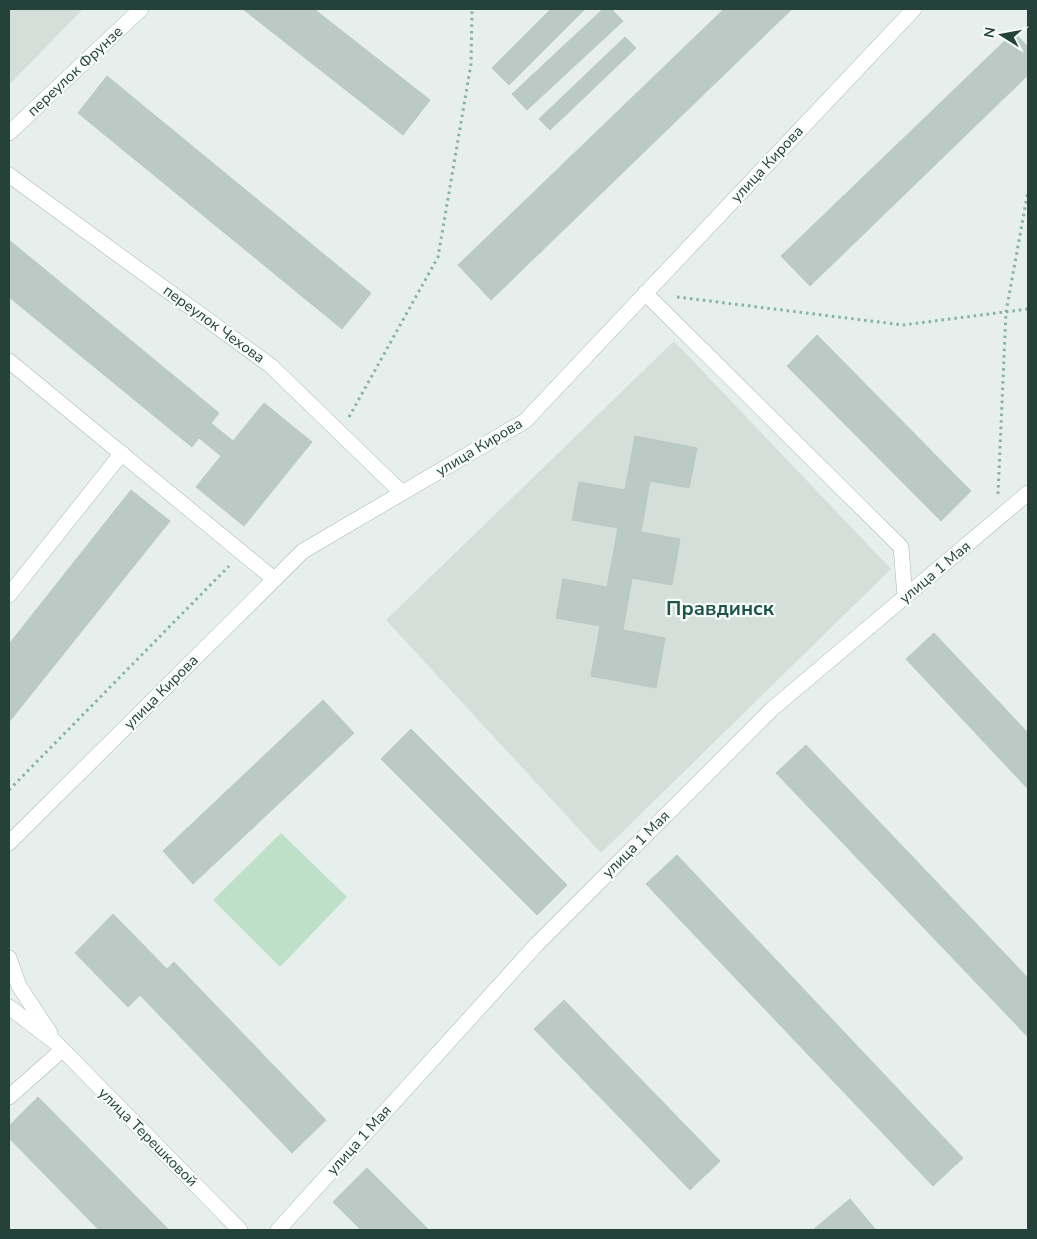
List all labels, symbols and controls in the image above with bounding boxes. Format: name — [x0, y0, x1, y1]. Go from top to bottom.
north arrow — [977, 10, 1027, 60]
street label: переулок Фрунзе — [23, 21, 127, 121]
text: N — [979, 26, 1000, 40]
street label: улица Кирова — [726, 121, 808, 207]
street label: переулок Чехова — [159, 280, 269, 368]
street label: улица Кирова — [432, 413, 526, 481]
street label: улица 1 Мая — [895, 536, 975, 608]
district label: Правдинск — [666, 595, 775, 622]
street label: улица Кирова — [119, 650, 203, 734]
street label: улица 1 Мая — [598, 806, 674, 882]
street label: улица Терешковой — [94, 1083, 202, 1191]
street label: улица 1 Мая — [322, 1101, 396, 1179]

